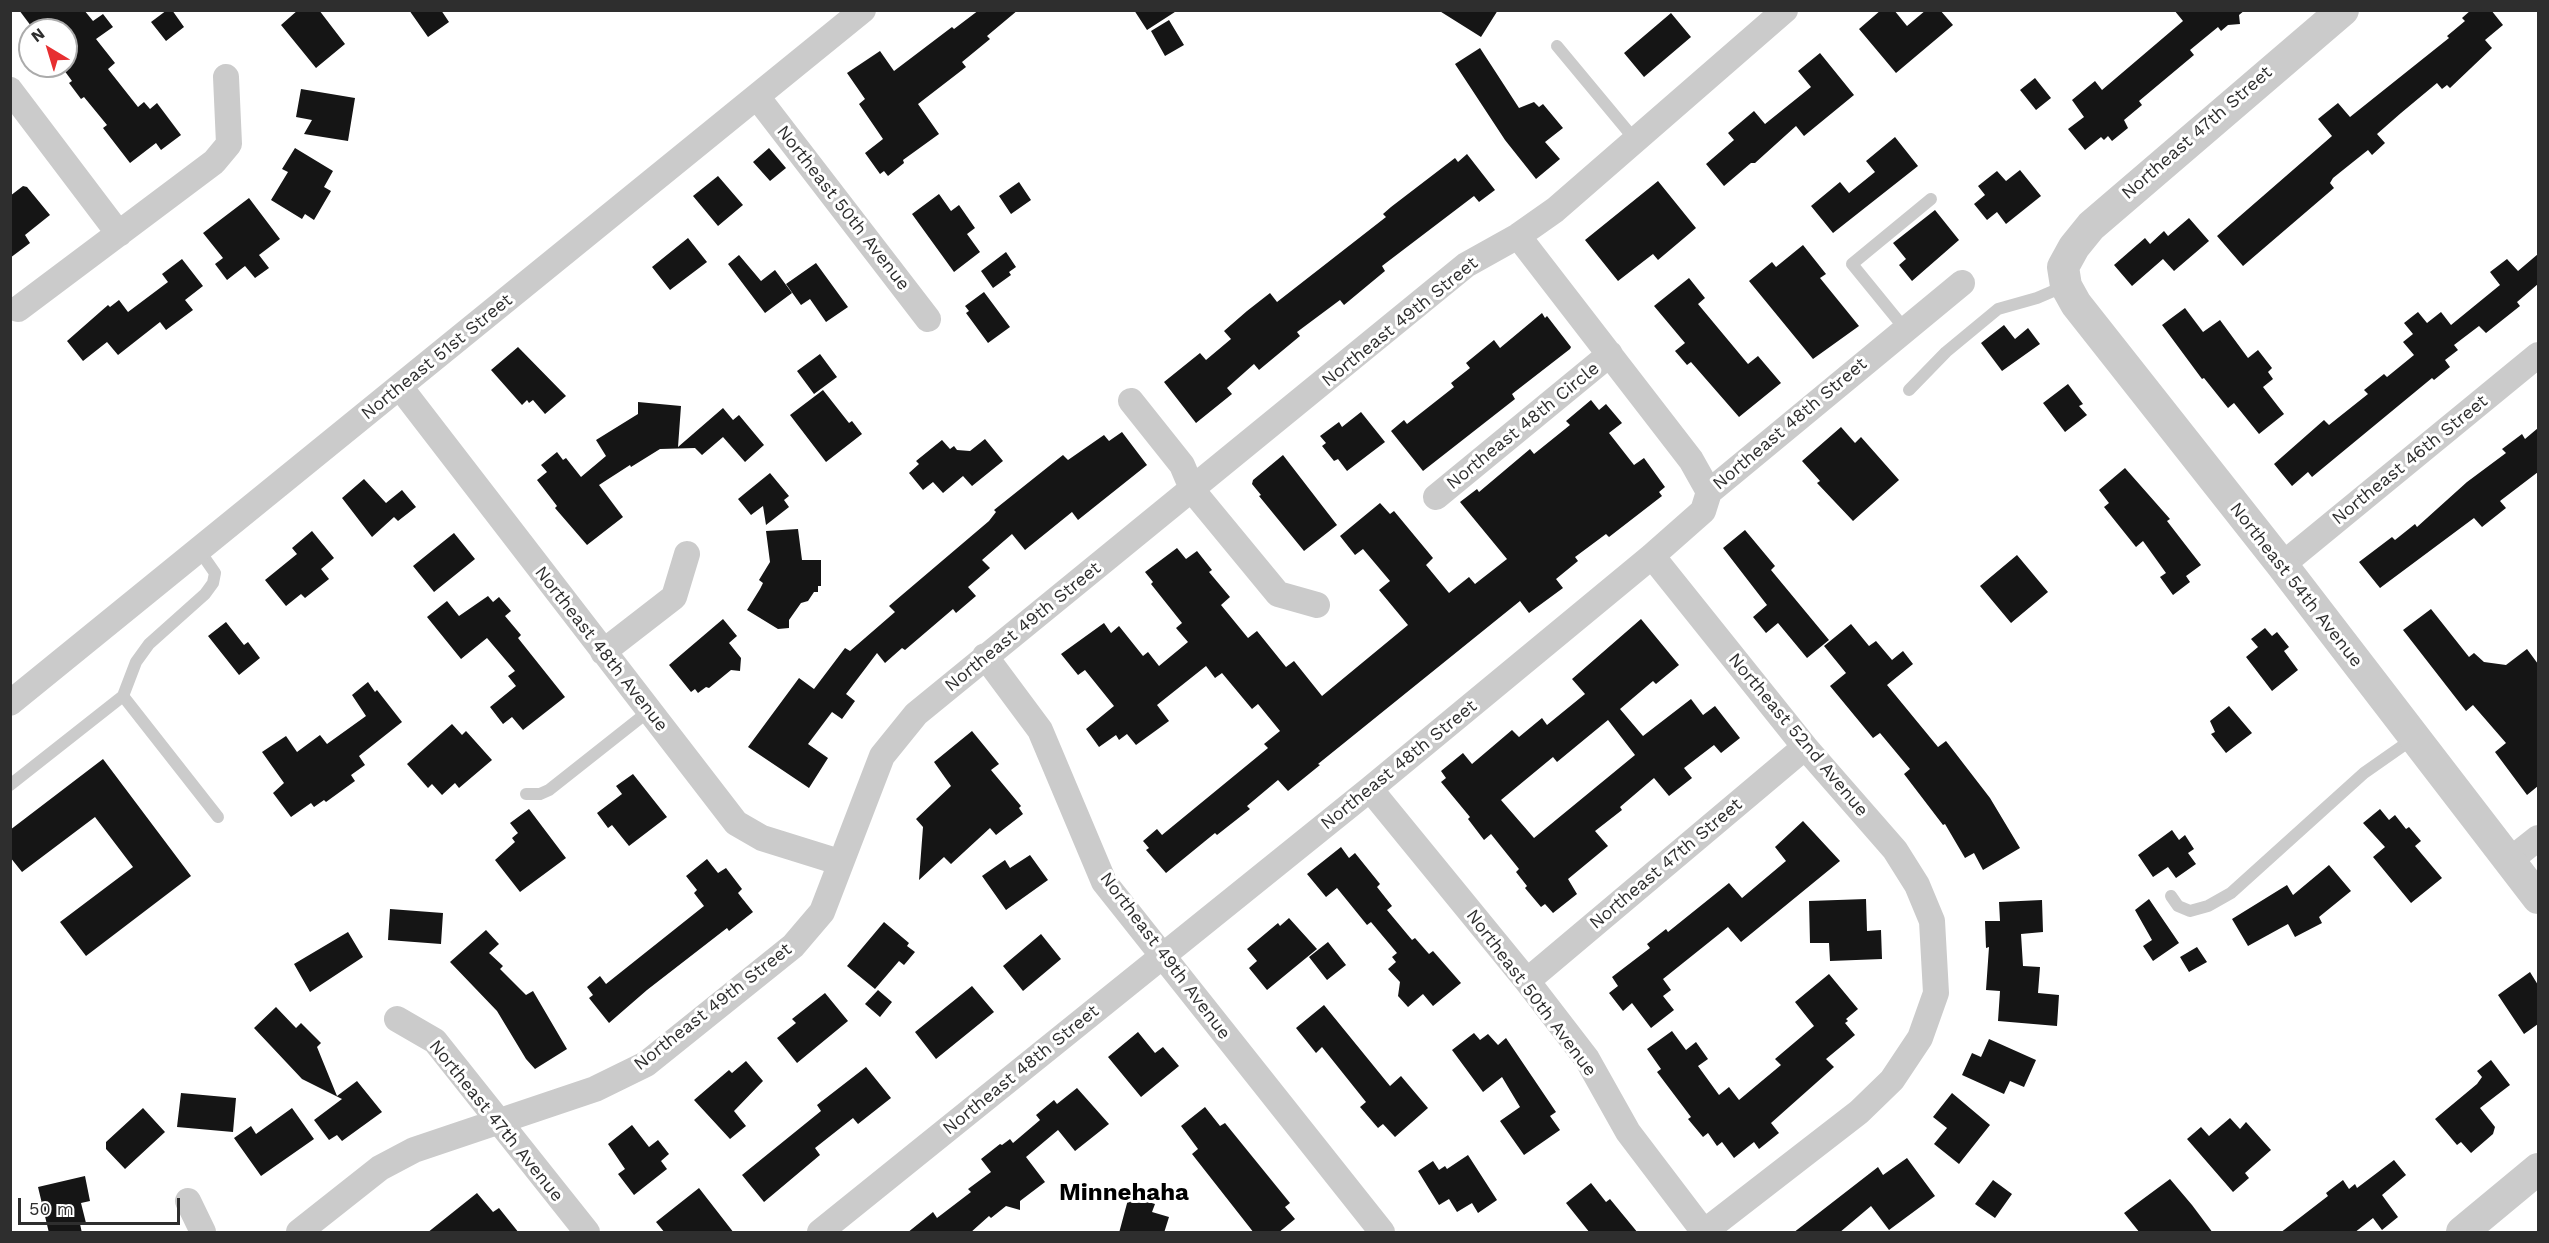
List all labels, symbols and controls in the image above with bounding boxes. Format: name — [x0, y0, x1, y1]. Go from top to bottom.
north arrow — [18, 18, 78, 78]
text: N — [27, 24, 48, 46]
street label: Northeast 47th Street — [2117, 62, 2277, 204]
street label: Northeast 50th Avenue — [772, 121, 914, 295]
street label: Northeast 49th Street — [1318, 252, 1482, 392]
street label: Northeast 51st Street — [357, 289, 517, 425]
street label: Northeast 48th Street — [1709, 353, 1871, 495]
street label: Northeast 48th Circle — [1442, 358, 1604, 494]
street label: Northeast 46th Street — [2328, 391, 2492, 529]
street label: Northeast 54th Avenue — [2225, 498, 2367, 672]
street label: Northeast 49th Street — [941, 557, 1105, 697]
street label: Northeast 48th Avenue — [530, 562, 672, 736]
street label: Northeast 52nd Avenue — [1723, 649, 1873, 821]
street label: Northeast 48th Street — [1317, 696, 1481, 834]
street label: Northeast 47th Street — [1585, 794, 1747, 934]
street label: Northeast 49th Avenue — [1095, 868, 1235, 1044]
street label: Northeast 50th Avenue — [1461, 905, 1601, 1081]
street label: Northeast 49th Street — [630, 939, 796, 1075]
street label: Northeast 48th Street — [939, 1001, 1103, 1139]
street label: Northeast 47th Avenue — [424, 1036, 568, 1206]
district label: Minnehaha — [1059, 1179, 1189, 1207]
scale bar — [21, 1186, 183, 1224]
text: 50 m — [29, 1198, 74, 1219]

